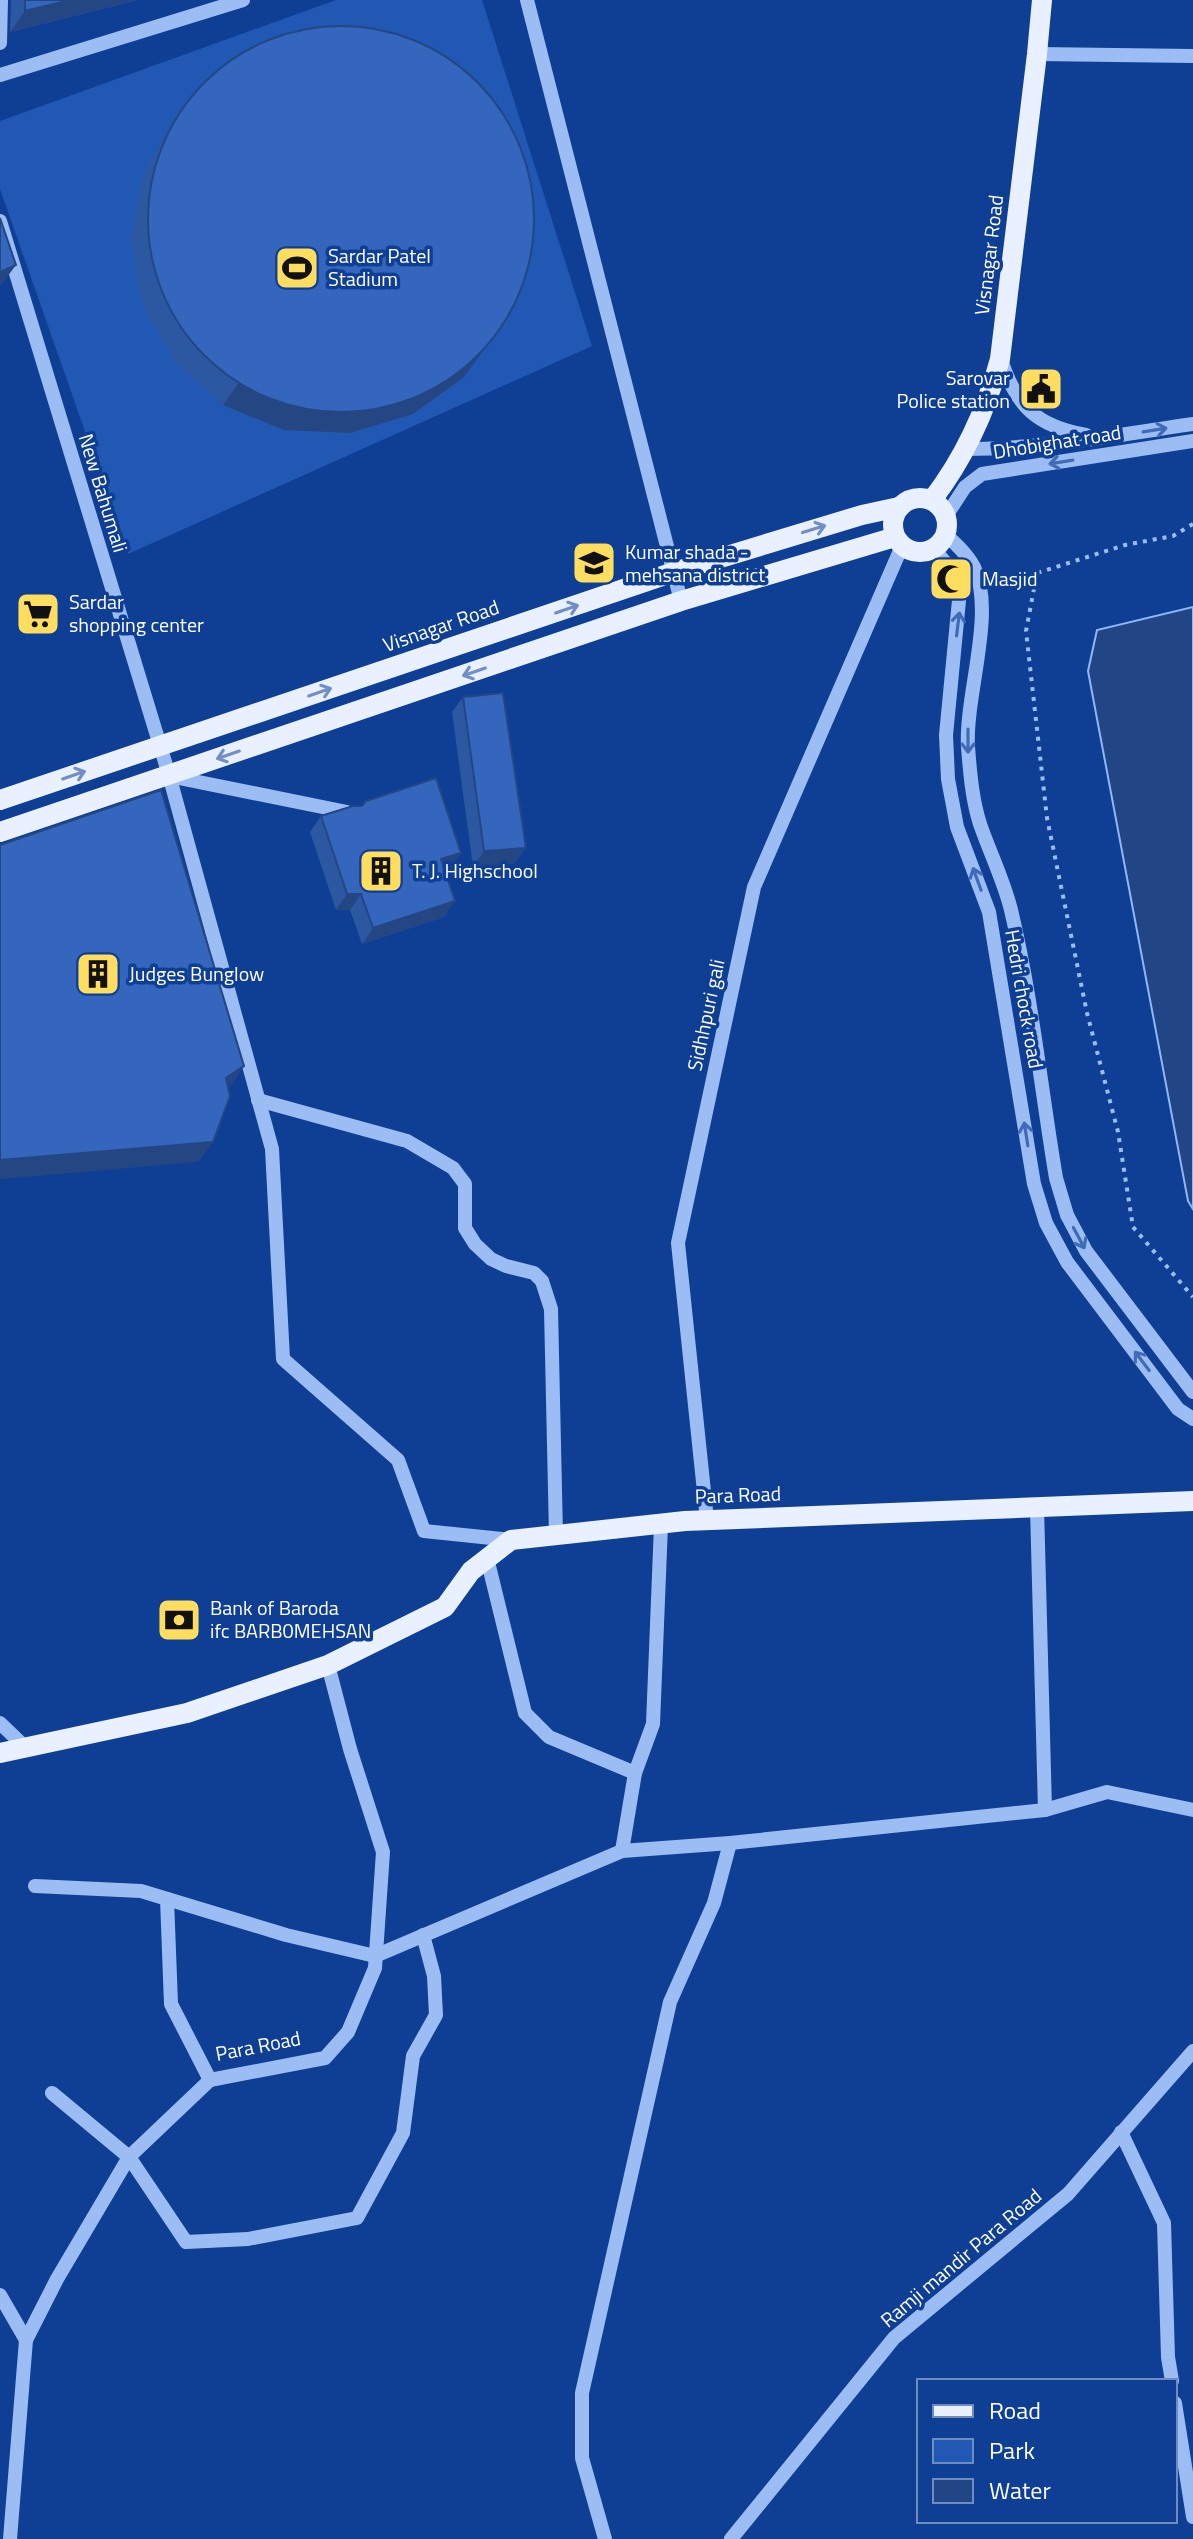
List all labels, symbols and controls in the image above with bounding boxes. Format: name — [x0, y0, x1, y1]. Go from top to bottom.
street label: Visnagar Road — [966, 193, 1011, 317]
place label: Sardar Patel Stadium — [328, 240, 431, 294]
sports icon: Sardar Patel Stadium — [273, 244, 321, 292]
place label: Sarovar Police station — [897, 362, 1010, 416]
public building icon: Sarovar Police station — [1017, 365, 1065, 413]
street label: Dhobighat road — [991, 416, 1123, 467]
one-way arrow — [1142, 421, 1167, 436]
street label: New Bahumali — [71, 430, 136, 556]
one-way arrow — [1048, 455, 1074, 470]
one-way arrow — [802, 521, 827, 536]
place label: Kumar shada - mehsana district — [625, 536, 765, 590]
school or university icon: Kumar shada - mehsana district — [570, 539, 618, 587]
mosque icon: Masjid — [927, 555, 975, 603]
place label: Masjid — [982, 563, 1037, 594]
place label: Sardar shopping center — [69, 586, 204, 640]
supermarket icon: Sardar shopping center — [14, 590, 62, 638]
street label: Visnagar Road — [379, 591, 503, 660]
one-way arrow — [554, 600, 579, 615]
one-way arrow — [951, 612, 966, 638]
one-way arrow — [462, 665, 487, 680]
one-way arrow — [308, 683, 333, 698]
one-way arrow — [961, 727, 976, 753]
one-way arrow — [216, 749, 241, 764]
one-way arrow — [61, 766, 86, 781]
building icon: T. J. Highschool — [357, 847, 405, 895]
place label: T. J. Highschool — [412, 855, 538, 886]
one-way arrow — [968, 867, 983, 892]
street label: Hedri chock road — [997, 927, 1052, 1071]
building icon: Judges Bunglow — [74, 950, 122, 998]
street label: Sidhhpuri gali — [679, 956, 732, 1074]
place label: Judges Bunglow — [129, 958, 264, 989]
one-way arrow — [1018, 1122, 1033, 1147]
one-way arrow — [1071, 1225, 1087, 1249]
one-way arrow — [1133, 1351, 1150, 1372]
street label: Para Road — [694, 1478, 782, 1511]
place label: Bank of Baroda ifc BARB0MEHSAN — [210, 1592, 371, 1646]
bank icon: Bank of Baroda ifc BARB0MEHSAN — [155, 1596, 203, 1644]
street label: Para Road — [213, 2022, 303, 2069]
street label: Ramji mandir Para Road — [873, 2181, 1048, 2335]
legend — [917, 2379, 1177, 2523]
text: Road — [989, 2392, 1041, 2428]
text: Park — [989, 2432, 1035, 2468]
text: Water — [989, 2472, 1051, 2508]

